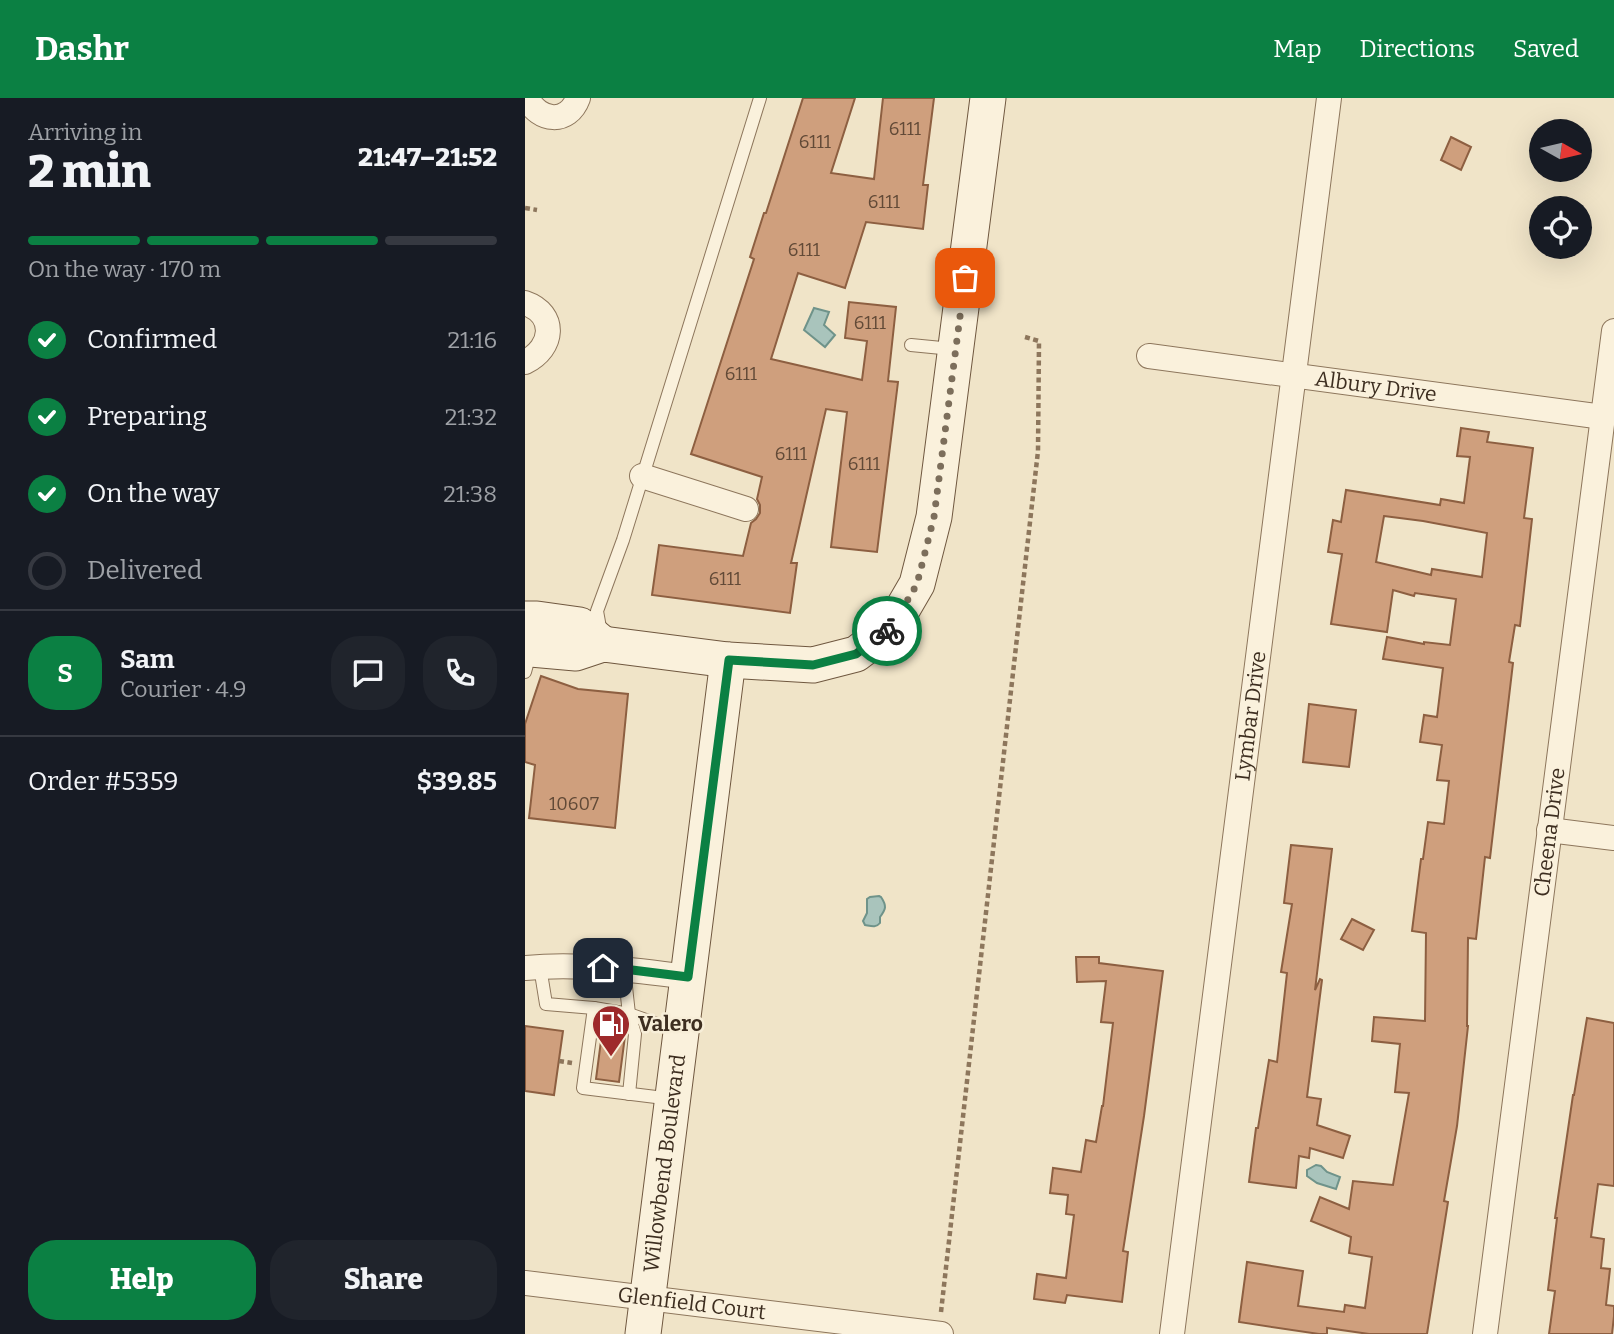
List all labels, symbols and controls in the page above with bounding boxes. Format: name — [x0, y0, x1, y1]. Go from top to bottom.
text: Dashr — [35, 29, 129, 69]
text: Map — [1273, 35, 1322, 63]
text: Directions — [1360, 35, 1475, 63]
text: Saved — [1513, 35, 1579, 63]
text: Arriving in — [28, 118, 142, 146]
house number: 6111 — [889, 118, 922, 140]
north arrow — [1529, 119, 1593, 182]
map controls — [1529, 119, 1592, 259]
house number: 6111 — [799, 131, 832, 153]
text: 21:47–21:52 — [358, 142, 497, 173]
text: 2 min — [28, 144, 151, 199]
house number: 6111 — [868, 191, 901, 213]
button: locate — [1529, 196, 1592, 259]
house number: 6111 — [788, 239, 821, 261]
pin — [935, 248, 995, 308]
text: On the way · 170 m — [28, 255, 221, 283]
icon: bag — [946, 259, 984, 297]
house number: 6111 — [854, 312, 887, 334]
icon: check — [28, 321, 66, 359]
text: Confirmed — [87, 324, 217, 355]
text: 21:16 — [447, 326, 497, 354]
house number: 6111 — [725, 363, 758, 385]
street label: Albury Drive — [1314, 365, 1438, 408]
icon: check — [28, 398, 66, 436]
text: Preparing — [87, 401, 207, 432]
text: 21:32 — [445, 403, 497, 431]
house number: 6111 — [775, 443, 808, 465]
house number: 6111 — [848, 453, 881, 475]
icon: check — [28, 475, 66, 513]
text: On the way — [87, 478, 220, 509]
text: 21:38 — [443, 480, 497, 508]
text: Delivered — [87, 555, 202, 586]
house number: 6111 — [709, 568, 742, 590]
courier — [852, 596, 922, 666]
icon: bike — [868, 612, 906, 650]
button: chat — [331, 636, 405, 710]
button: phone — [423, 636, 497, 710]
text: Sam — [120, 644, 175, 675]
street label: Lymbar Drive — [1229, 650, 1272, 782]
text: S — [57, 658, 73, 689]
text: Courier · 4.9 — [120, 675, 247, 703]
text: Order #5359 — [28, 766, 179, 797]
text: $39.85 — [416, 766, 497, 797]
street label: Cheena Drive — [1528, 766, 1571, 898]
house number: 10607 — [549, 793, 599, 815]
pin — [573, 938, 633, 998]
icon: home — [584, 949, 622, 987]
fuel station icon: Valero — [590, 1003, 632, 1058]
place label: Valero — [638, 1011, 703, 1037]
street label: Willowbend Boulevard — [638, 1053, 691, 1274]
button: Help — [28, 1240, 256, 1320]
button: Share — [270, 1240, 497, 1320]
street label: Glenfield Court — [616, 1281, 768, 1325]

